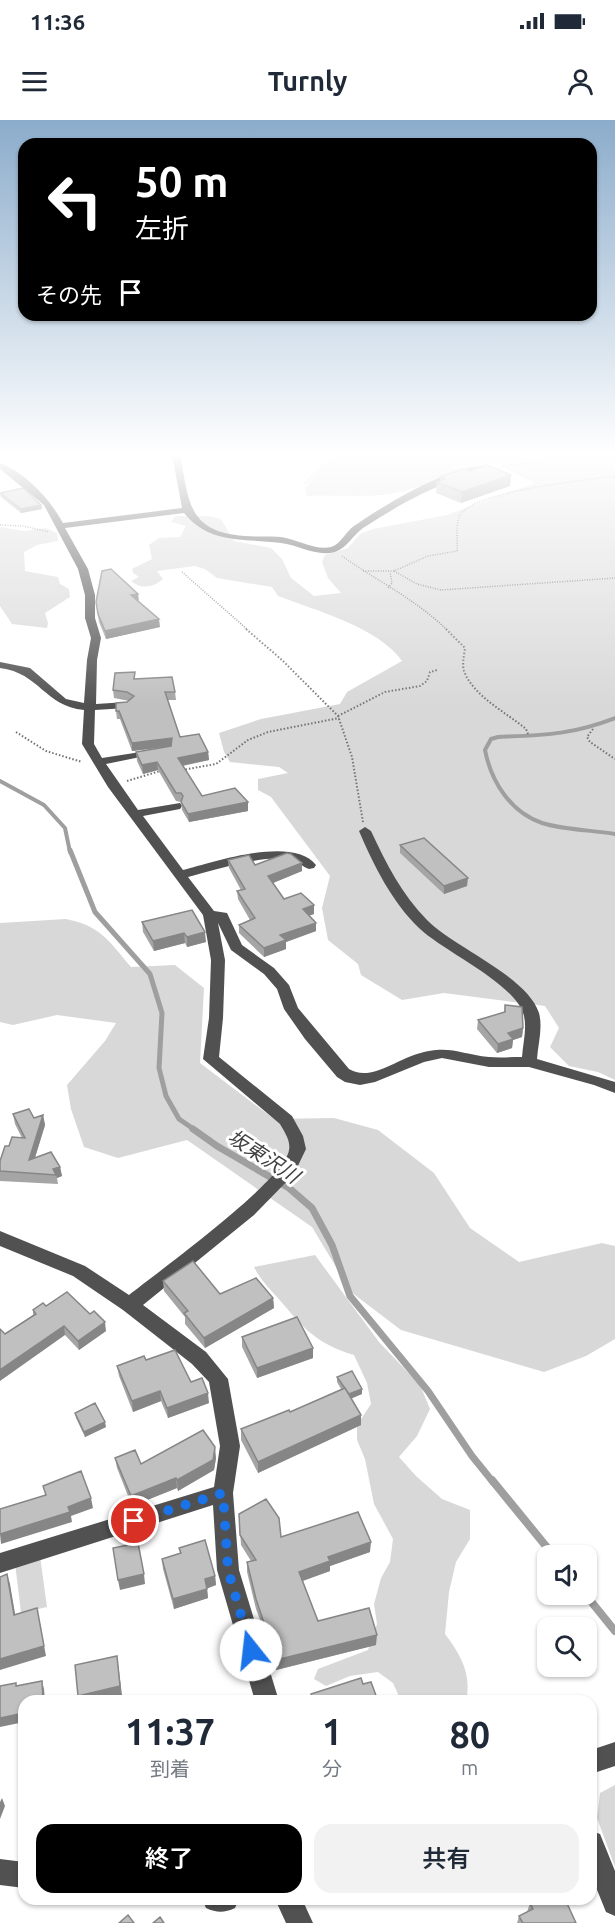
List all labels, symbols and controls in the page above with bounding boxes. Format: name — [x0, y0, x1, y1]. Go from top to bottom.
text: 11:36 — [30, 9, 85, 34]
icon: menu — [18, 65, 51, 98]
icon: person — [564, 65, 597, 98]
text: Turnly — [268, 66, 347, 96]
text: 50 m — [135, 158, 229, 205]
icon: left — [36, 162, 114, 240]
text: 左折 — [135, 213, 189, 243]
icon: arrive — [114, 276, 147, 309]
text: その先 — [36, 282, 102, 307]
water label: 坂東沢川 — [224, 1125, 305, 1189]
pin — [108, 1495, 159, 1546]
icon: arrive — [117, 1504, 150, 1537]
map controls — [537, 1545, 597, 1677]
button: sound — [537, 1545, 597, 1605]
button: search — [537, 1617, 597, 1677]
position arrow — [219, 1618, 283, 1682]
text: 11:37 — [125, 1711, 215, 1752]
text: 1 — [322, 1711, 342, 1752]
text: 80 — [449, 1714, 490, 1755]
text: m — [461, 1756, 478, 1779]
text: 到着 — [150, 1757, 190, 1780]
text: 分 — [322, 1757, 342, 1780]
button: 終了 — [36, 1824, 302, 1893]
button: 共有 — [314, 1824, 579, 1893]

